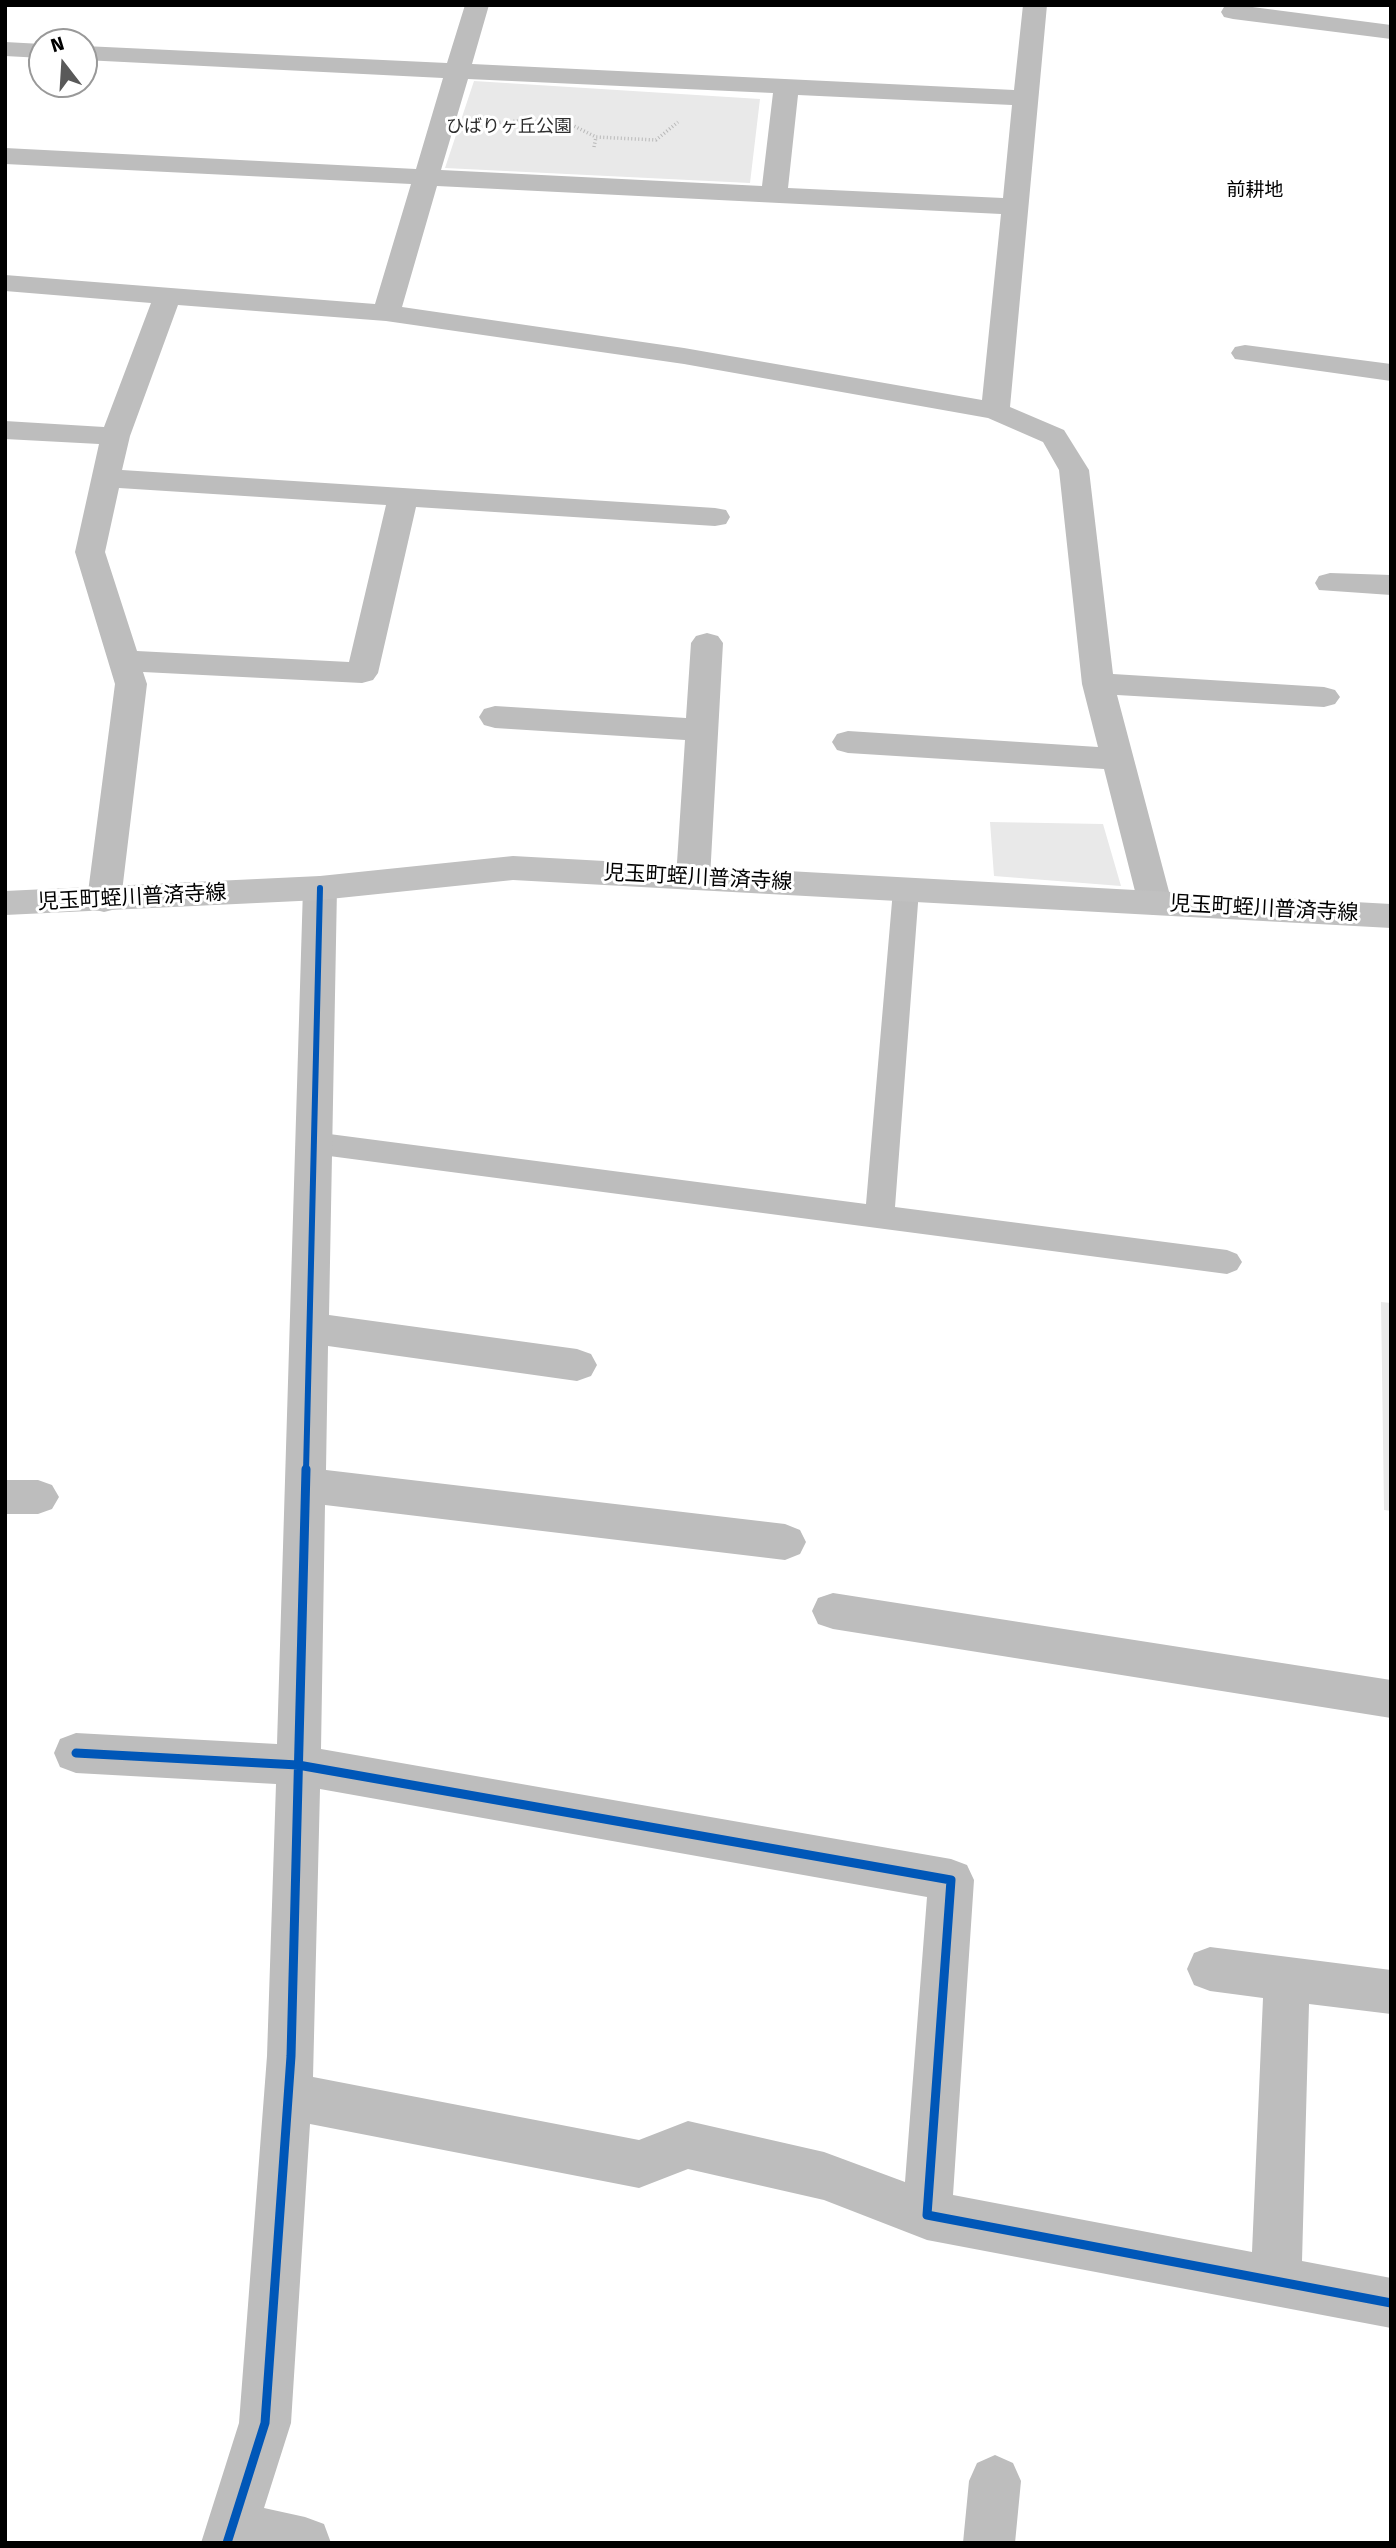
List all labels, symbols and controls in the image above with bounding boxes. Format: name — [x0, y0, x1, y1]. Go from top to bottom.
north arrow — [28, 28, 98, 98]
text: N — [48, 32, 67, 57]
park label: ひばりヶ丘公園 — [446, 116, 572, 138]
district label: 前耕地 — [1227, 180, 1283, 202]
street label: 児玉町蛭川普済寺線 — [603, 860, 793, 896]
street label: 児玉町蛭川普済寺線 — [37, 880, 227, 916]
street label: 児玉町蛭川普済寺線 — [1169, 891, 1359, 927]

